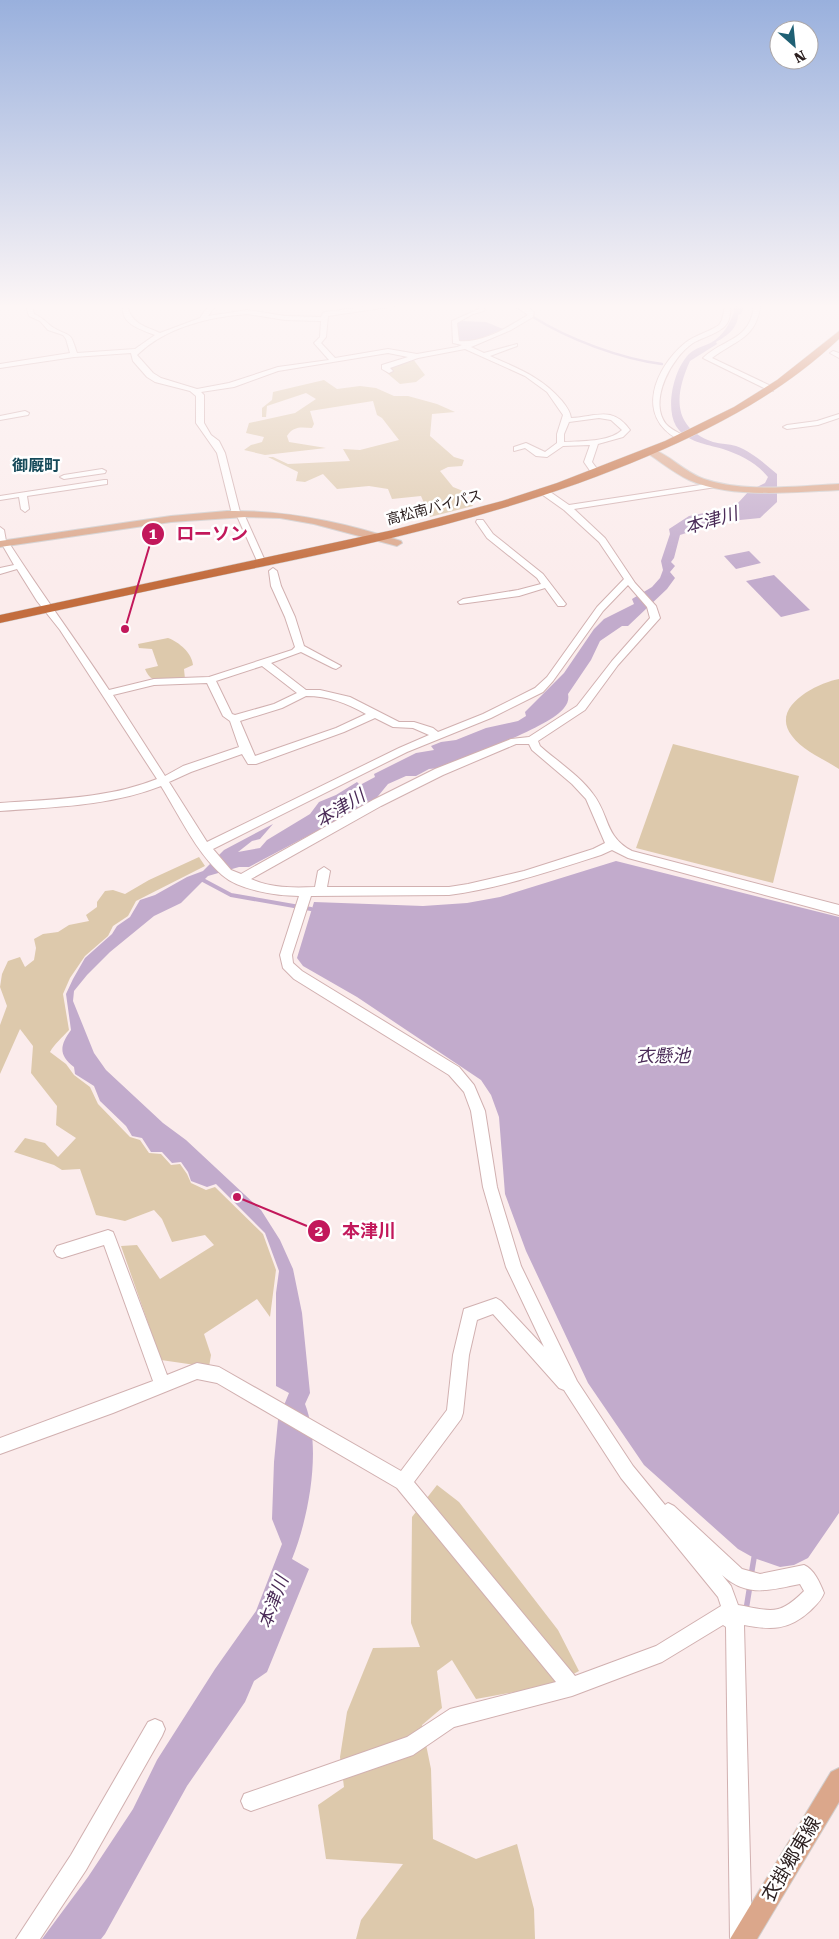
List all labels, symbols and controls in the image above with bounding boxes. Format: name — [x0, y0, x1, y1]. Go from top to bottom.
north arrow — [769, 20, 819, 70]
text: N — [791, 47, 808, 66]
district label: 御厩町 — [12, 456, 60, 475]
street label: 高松南バイパス — [385, 487, 483, 527]
water label: 本津川 — [682, 502, 742, 538]
callout: ローソン — [141, 517, 258, 550]
text: ローソン — [176, 523, 248, 544]
text: 1 — [149, 525, 158, 543]
water label: 本津川 — [312, 784, 370, 831]
water label: 衣懸池 — [636, 1045, 692, 1066]
callout: 本津川 — [307, 1215, 406, 1248]
text: 本津川 — [342, 1220, 396, 1241]
text: 2 — [315, 1222, 323, 1240]
water label: 本津川 — [254, 1571, 293, 1631]
street label: 衣掛郷東線 — [757, 1812, 825, 1906]

